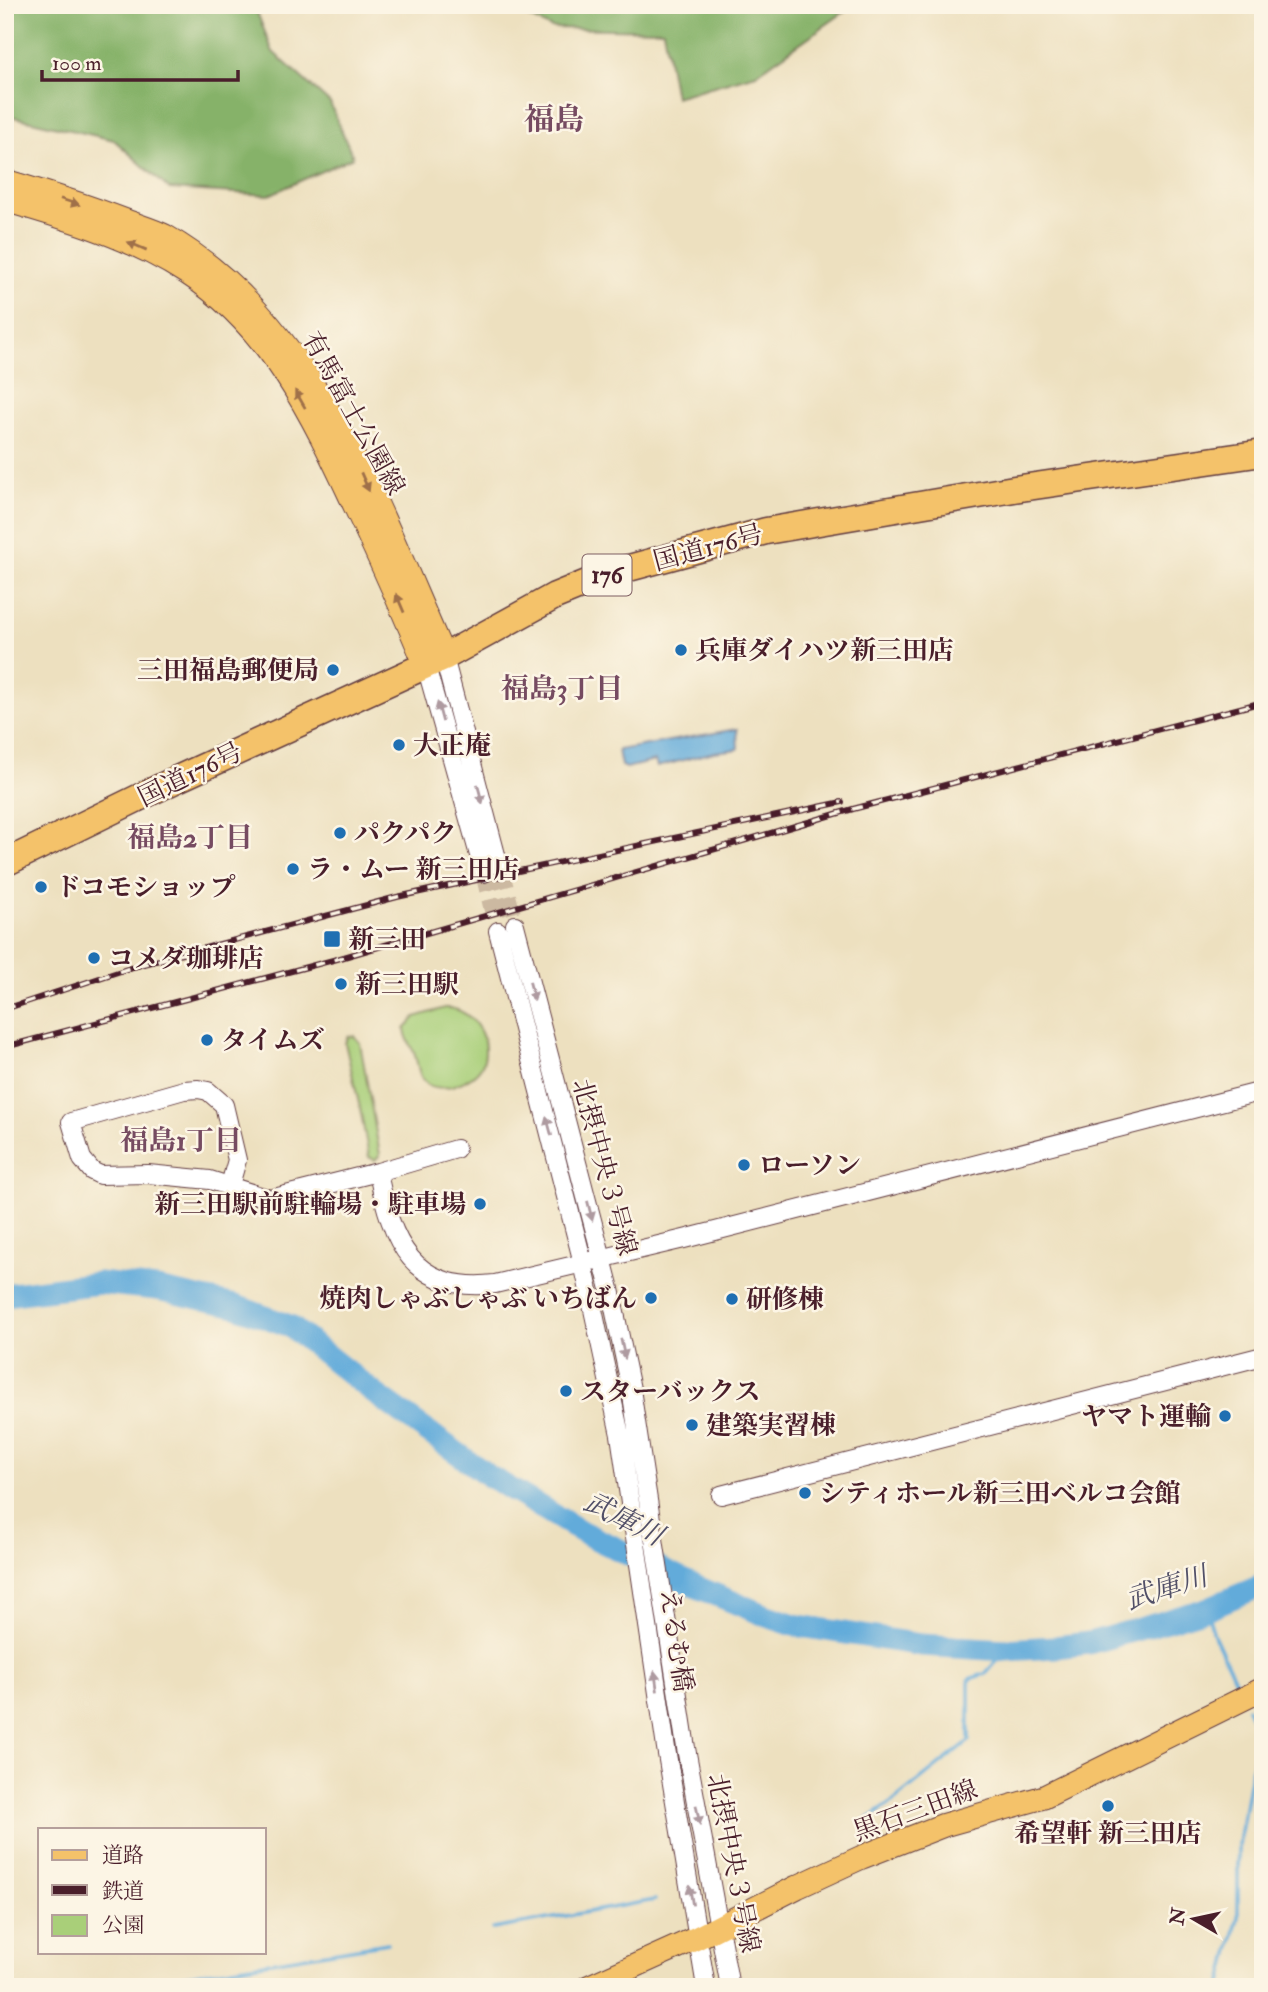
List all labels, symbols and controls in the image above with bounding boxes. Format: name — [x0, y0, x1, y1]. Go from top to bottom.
scale bar — [42, 38, 238, 82]
text: 100 m — [52, 50, 102, 77]
district label: 福島 — [524, 101, 584, 138]
one-way arrow — [60, 197, 81, 208]
one-way arrow — [127, 240, 147, 252]
street label: 有馬富士公園線 — [295, 326, 411, 501]
one-way arrow — [294, 389, 306, 408]
one-way arrow — [359, 472, 371, 492]
street label: 国道176号 — [650, 518, 767, 578]
road number: 176 — [582, 554, 632, 596]
one-way arrow — [394, 593, 406, 613]
place label: 兵庫ダイハツ新三田店 — [695, 635, 954, 667]
marker: 兵庫ダイハツ新三田店 — [673, 642, 689, 658]
place label: 三田福島郵便局 — [137, 655, 319, 687]
marker: 三田福島郵便局 — [325, 662, 341, 678]
district label: 福島3丁目 — [501, 672, 623, 707]
one-way arrow — [435, 701, 445, 722]
place label: 大正庵 — [413, 730, 491, 762]
street label: 国道176号 — [133, 736, 248, 814]
marker: 大正庵 — [391, 737, 407, 753]
one-way arrow — [475, 783, 486, 805]
place label: パクパク — [354, 818, 456, 850]
district label: 福島2丁目 — [127, 821, 253, 856]
marker: パクパク — [332, 825, 348, 841]
place label: ラ・ムー 新三田店 — [307, 854, 519, 886]
marker: ラ・ムー 新三田店 — [285, 861, 301, 877]
place label: ドコモショップ — [55, 872, 235, 904]
marker: ドコモショップ — [33, 879, 49, 895]
place label: 新三田 — [348, 924, 426, 956]
marker: 新三田 — [322, 929, 342, 949]
place label: コメダ珈琲店 — [108, 943, 264, 975]
marker: コメダ珈琲店 — [86, 950, 102, 966]
place label: 新三田駅 — [355, 969, 459, 1001]
marker: 新三田駅 — [333, 976, 349, 992]
one-way arrow — [527, 980, 538, 1002]
place label: タイムズ — [221, 1025, 324, 1057]
marker: タイムズ — [199, 1032, 215, 1048]
street label: 北摂中央３号線 — [565, 1075, 643, 1259]
one-way arrow — [543, 1114, 554, 1136]
district label: 福島1丁目 — [120, 1124, 242, 1159]
place label: ローソン — [758, 1150, 861, 1182]
marker: ローソン — [736, 1157, 752, 1173]
place label: 新三田駅前駐輪場・駐車場 — [154, 1189, 466, 1221]
marker: 新三田駅前駐輪場・駐車場 — [472, 1196, 488, 1212]
one-way arrow — [585, 1200, 596, 1222]
place label: 焼肉しゃぶしゃぶ いちばん — [320, 1283, 637, 1315]
place label: 研修棟 — [746, 1284, 824, 1316]
marker: 焼肉しゃぶしゃぶ いちばん — [643, 1290, 659, 1306]
marker: 研修棟 — [724, 1291, 740, 1307]
one-way arrow — [617, 1338, 628, 1360]
place label: スターバックス — [580, 1376, 760, 1408]
marker: スターバックス — [558, 1383, 574, 1399]
place label: ヤマト運輸 — [1081, 1401, 1211, 1433]
marker: ヤマト運輸 — [1217, 1408, 1233, 1424]
place label: 建築実習棟 — [706, 1410, 836, 1442]
marker: 建築実習棟 — [684, 1417, 700, 1433]
place label: シティホール新三田ベルコ会館 — [819, 1478, 1180, 1510]
water label: 武庫川 — [578, 1485, 671, 1555]
marker: シティホール新三田ベルコ会館 — [797, 1485, 813, 1501]
water label: 武庫川 — [1121, 1558, 1215, 1618]
street label: えるむ橋 — [653, 1586, 699, 1694]
one-way arrow — [650, 1670, 661, 1692]
street label: 北摂中央３号線 — [700, 1771, 766, 1956]
street label: 黒石三田線 — [849, 1774, 982, 1848]
marker: 希望軒 新三田店 — [1100, 1798, 1116, 1814]
one-way arrow — [693, 1804, 704, 1826]
place label: 希望軒 新三田店 — [1014, 1818, 1202, 1850]
legend — [38, 1828, 266, 1954]
text: 道路 — [102, 1842, 144, 1869]
text: 鉄道 — [102, 1878, 144, 1905]
one-way arrow — [685, 1884, 696, 1906]
north arrow — [1160, 1884, 1230, 1954]
text: N — [1165, 1905, 1192, 1928]
text: 公園 — [102, 1912, 144, 1939]

